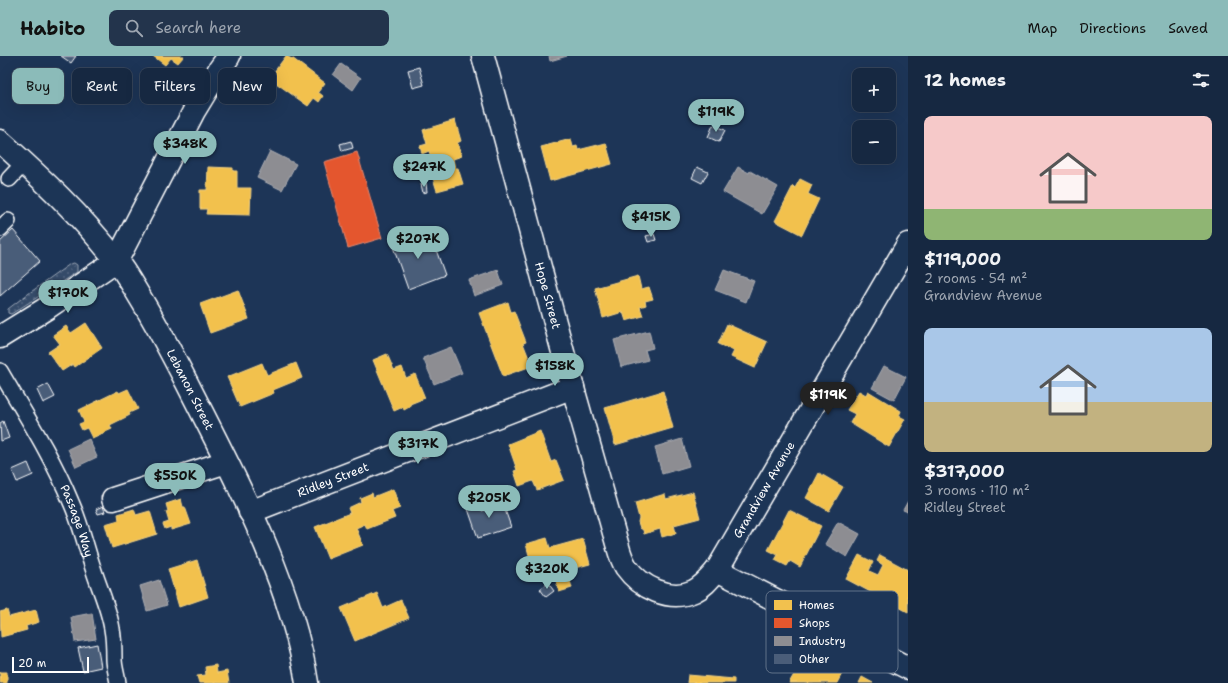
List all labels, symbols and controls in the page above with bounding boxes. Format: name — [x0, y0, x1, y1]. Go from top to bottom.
search box — [109, 10, 389, 46]
text: Habito — [20, 16, 85, 41]
icon: search — [123, 17, 145, 39]
text: Search here — [155, 18, 241, 38]
text: Map — [1028, 19, 1058, 37]
text: Directions — [1080, 19, 1146, 37]
text: Saved — [1168, 19, 1208, 37]
chip: Buy — [12, 68, 64, 104]
chip: Rent — [72, 68, 132, 104]
chip: Filters — [140, 68, 210, 104]
chip: New — [218, 68, 276, 104]
map controls — [852, 68, 896, 164]
button: + — [852, 68, 896, 112]
text: 12 homes — [924, 69, 1006, 91]
icon: filters — [1190, 69, 1212, 91]
pin: $119K — [688, 99, 744, 133]
text: $119K — [697, 103, 735, 120]
button: − — [852, 120, 896, 164]
pin: $348K — [157, 131, 213, 165]
text: $348K — [163, 135, 207, 152]
icon: home — [1032, 142, 1104, 214]
pin: $247K — [396, 154, 452, 188]
text: $247K — [402, 158, 446, 175]
pin: $415K — [623, 204, 679, 238]
text: $415K — [631, 208, 671, 225]
pin: $207K — [390, 226, 446, 260]
text: $207K — [396, 230, 440, 247]
text: $119,000 — [924, 248, 1001, 270]
street label: Hope Street — [531, 260, 564, 331]
text: 2 rooms · 54 m² — [924, 270, 1027, 287]
pin: $170K — [40, 280, 96, 314]
text: $170K — [47, 284, 89, 301]
text: Grandview Avenue — [924, 287, 1042, 304]
street label: Lebanon Street — [163, 346, 218, 433]
pin: $158K — [527, 353, 583, 387]
icon: home — [1032, 354, 1104, 426]
text: $158K — [535, 357, 575, 374]
pin: $119K — [800, 382, 856, 416]
text: $119K — [809, 386, 847, 403]
pin: $317K — [390, 431, 446, 465]
text: $317K — [397, 435, 439, 452]
street label: Grandview Avenue — [730, 438, 799, 541]
street label: Ridley Street — [295, 459, 371, 501]
text: $317,000 — [924, 460, 1005, 482]
pin: $550K — [147, 463, 203, 497]
text: $550K — [153, 467, 197, 484]
street label: Passage Way — [56, 482, 97, 559]
text: 3 rooms · 110 m² — [924, 482, 1030, 499]
pin: $205K — [461, 485, 517, 519]
text: $205K — [467, 489, 511, 506]
text: Ridley Street — [924, 499, 1006, 516]
pin: $320K — [519, 556, 575, 590]
text: $320K — [525, 560, 569, 577]
legend — [766, 591, 898, 673]
text: Homes — [799, 598, 835, 613]
text: Shops — [799, 616, 830, 631]
text: Industry — [799, 634, 846, 649]
text: Other — [799, 652, 830, 667]
scale bar — [12, 655, 89, 674]
text: 20 m — [18, 656, 46, 671]

